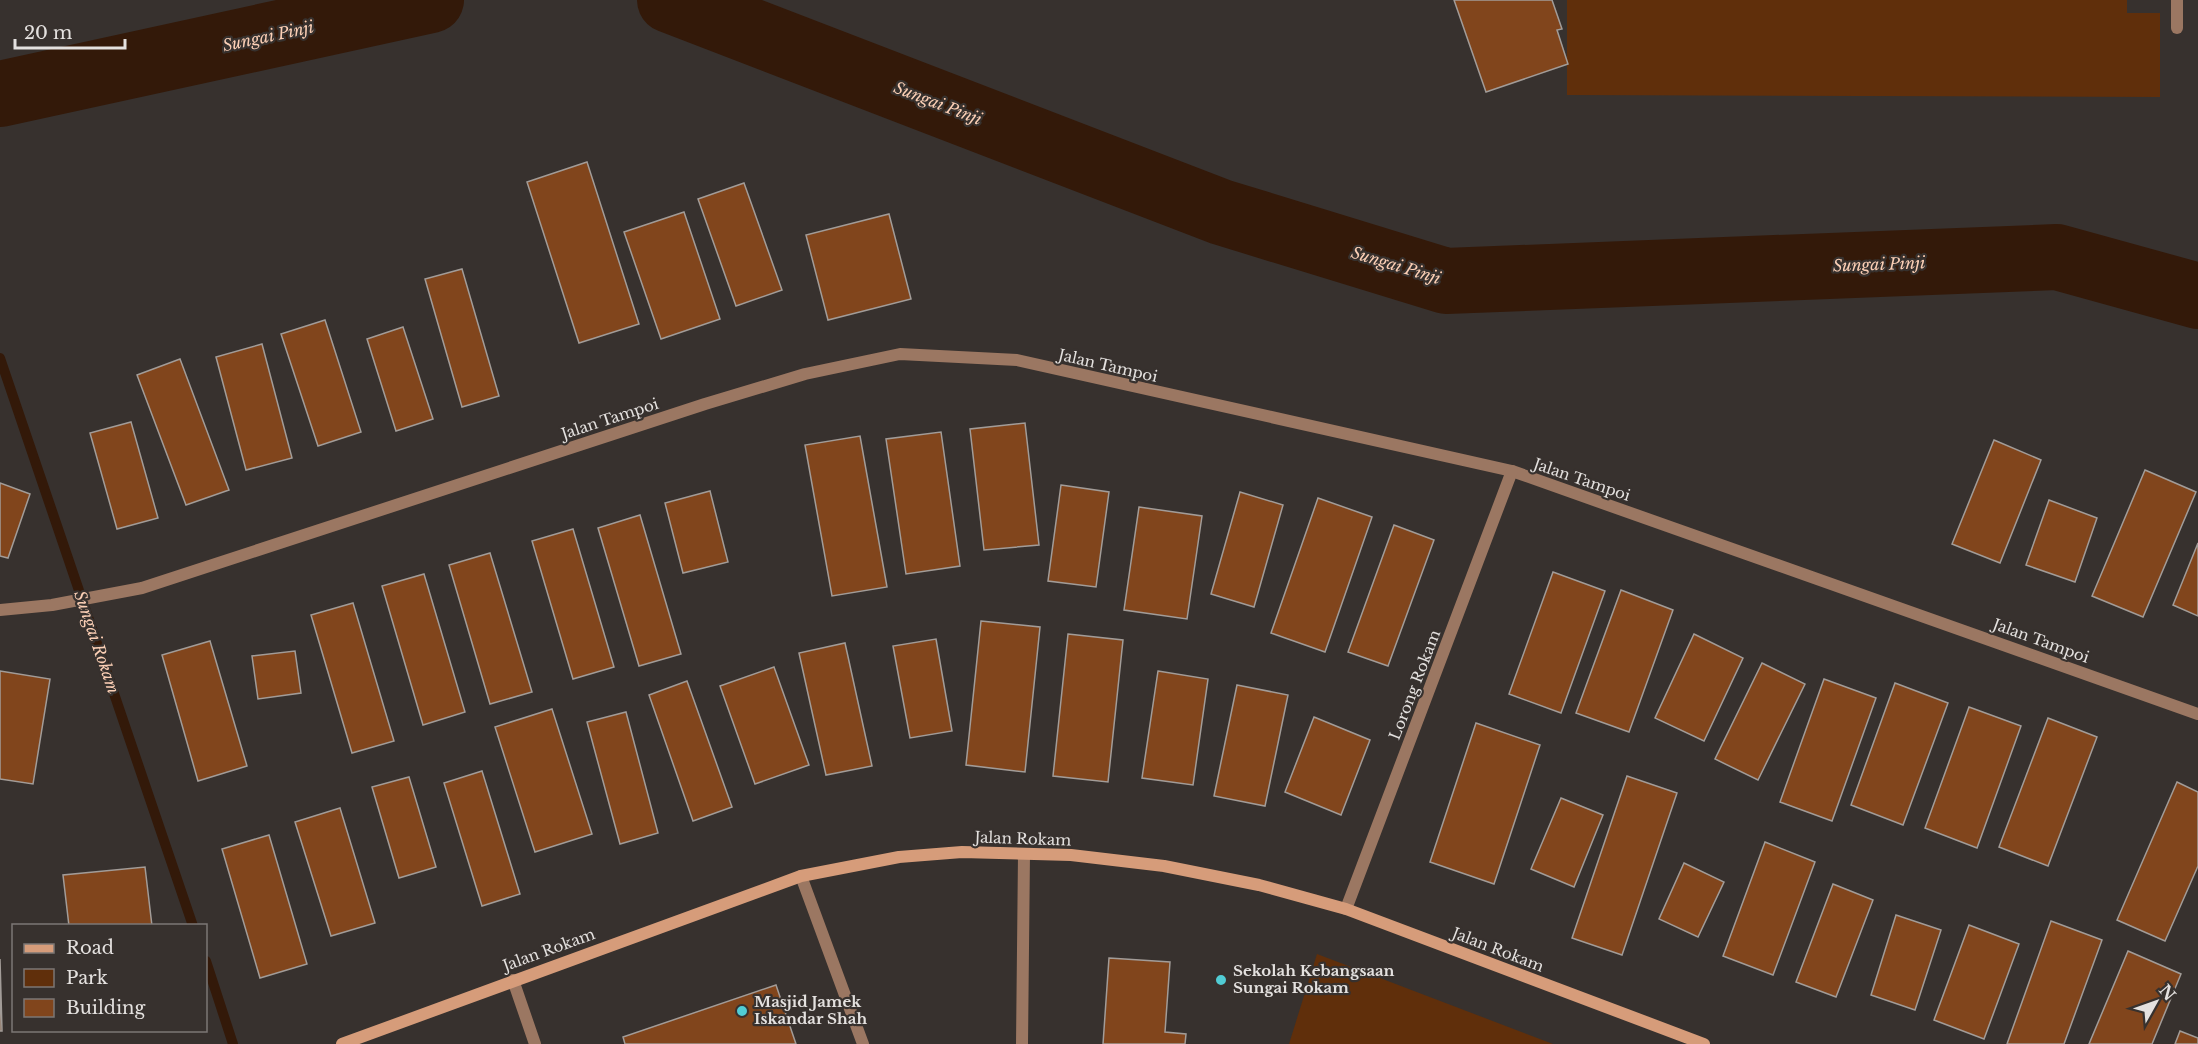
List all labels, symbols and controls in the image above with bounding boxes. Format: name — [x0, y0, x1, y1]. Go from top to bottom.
scale bar — [15, 12, 124, 50]
water label: Sungai Pinji — [221, 16, 316, 55]
text: 20 m — [24, 22, 72, 44]
water label: Sungai Pinji — [891, 77, 985, 129]
water label: Sungai Pinji — [1349, 242, 1444, 288]
water label: Sungai Pinji — [1832, 252, 1926, 276]
street label: Jalan Tampoi — [1055, 344, 1160, 386]
street label: Jalan Tampoi — [557, 394, 661, 444]
street label: Jalan Tampoi — [1529, 453, 1633, 505]
water label: Sungai Rokam — [70, 588, 124, 696]
street label: Jalan Tampoi — [1989, 614, 2092, 667]
street label: Lorong Rokam — [1385, 627, 1444, 742]
street label: Jalan Rokam — [972, 827, 1072, 850]
street label: Jalan Rokam — [1448, 923, 1547, 976]
legend — [12, 924, 207, 1032]
street label: Jalan Rokam — [498, 924, 598, 976]
text: Road — [66, 937, 114, 959]
place label: Sekolah Kebangsaan Sungai Rokam — [1233, 961, 1395, 997]
text: Park — [66, 967, 108, 989]
north arrow — [2126, 972, 2186, 1032]
marker: Sekolah Kebangsaan Sungai Rokam — [1214, 973, 1228, 987]
text: N — [2155, 980, 2180, 1005]
place label: Masjid Jamek Iskandar Shah — [754, 992, 867, 1028]
text: Building — [66, 997, 145, 1019]
marker: Masjid Jamek Iskandar Shah — [735, 1004, 749, 1018]

